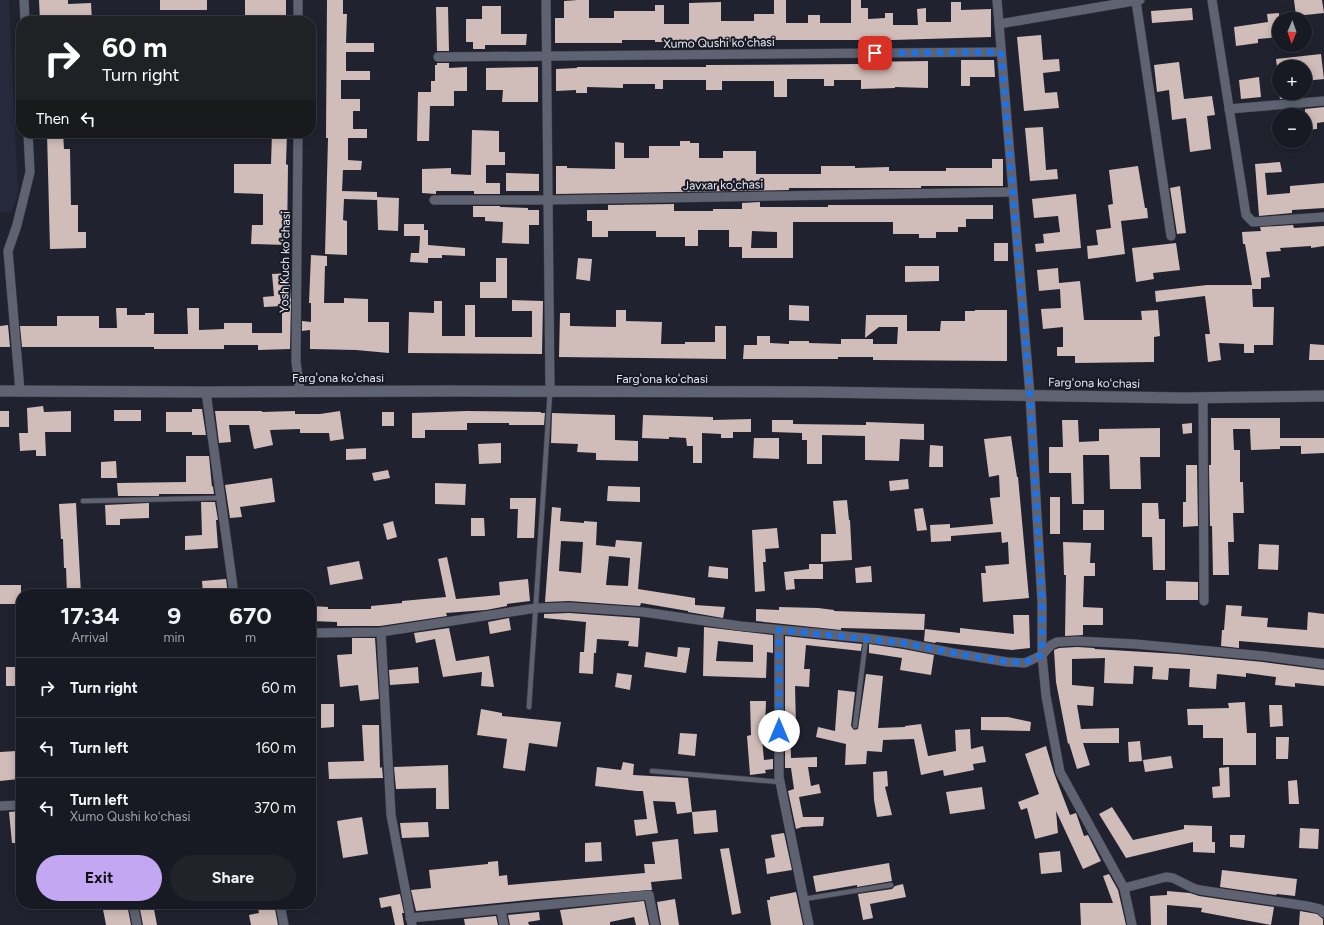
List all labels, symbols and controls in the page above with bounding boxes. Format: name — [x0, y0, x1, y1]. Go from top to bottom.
north arrow — [1272, 12, 1312, 52]
map controls — [1272, 12, 1312, 148]
text: 60 m — [102, 30, 167, 64]
icon: right — [36, 32, 88, 84]
street label: Xumo Qushi koʻchasi — [663, 35, 775, 51]
pin — [858, 36, 892, 70]
icon: arrive — [864, 42, 886, 64]
button: + — [1272, 60, 1312, 100]
text: Turn right — [102, 64, 179, 86]
icon: left — [77, 108, 99, 130]
button: − — [1272, 108, 1312, 148]
text: Then — [36, 110, 69, 128]
street label: Javxar koʻchasi — [683, 177, 763, 193]
street label: Yosh Kuch koʻchasi — [277, 211, 293, 313]
street label: Fargʻona koʻchasi — [292, 371, 384, 385]
street label: Fargʻona koʻchasi — [616, 372, 708, 386]
street label: Fargʻona koʻchasi — [1048, 375, 1140, 391]
text: 17:34 — [60, 601, 119, 630]
text: 9 — [167, 601, 181, 630]
text: 670 — [229, 601, 272, 630]
text: Arrival — [71, 630, 108, 645]
text: min — [164, 630, 185, 645]
text: m — [245, 630, 256, 645]
icon: right — [36, 677, 58, 699]
text: Turn right — [70, 679, 138, 697]
text: 60 m — [261, 679, 296, 697]
position arrow — [758, 710, 800, 752]
icon: left — [36, 737, 58, 759]
text: Turn left — [70, 739, 128, 757]
text: 160 m — [255, 739, 296, 757]
text: Turn left — [70, 791, 128, 809]
icon: left — [36, 797, 58, 819]
text: 370 m — [254, 799, 296, 817]
text: Xumo Qushi koʻchasi — [70, 809, 191, 824]
button: Exit — [36, 855, 162, 901]
button: Share — [170, 855, 296, 901]

